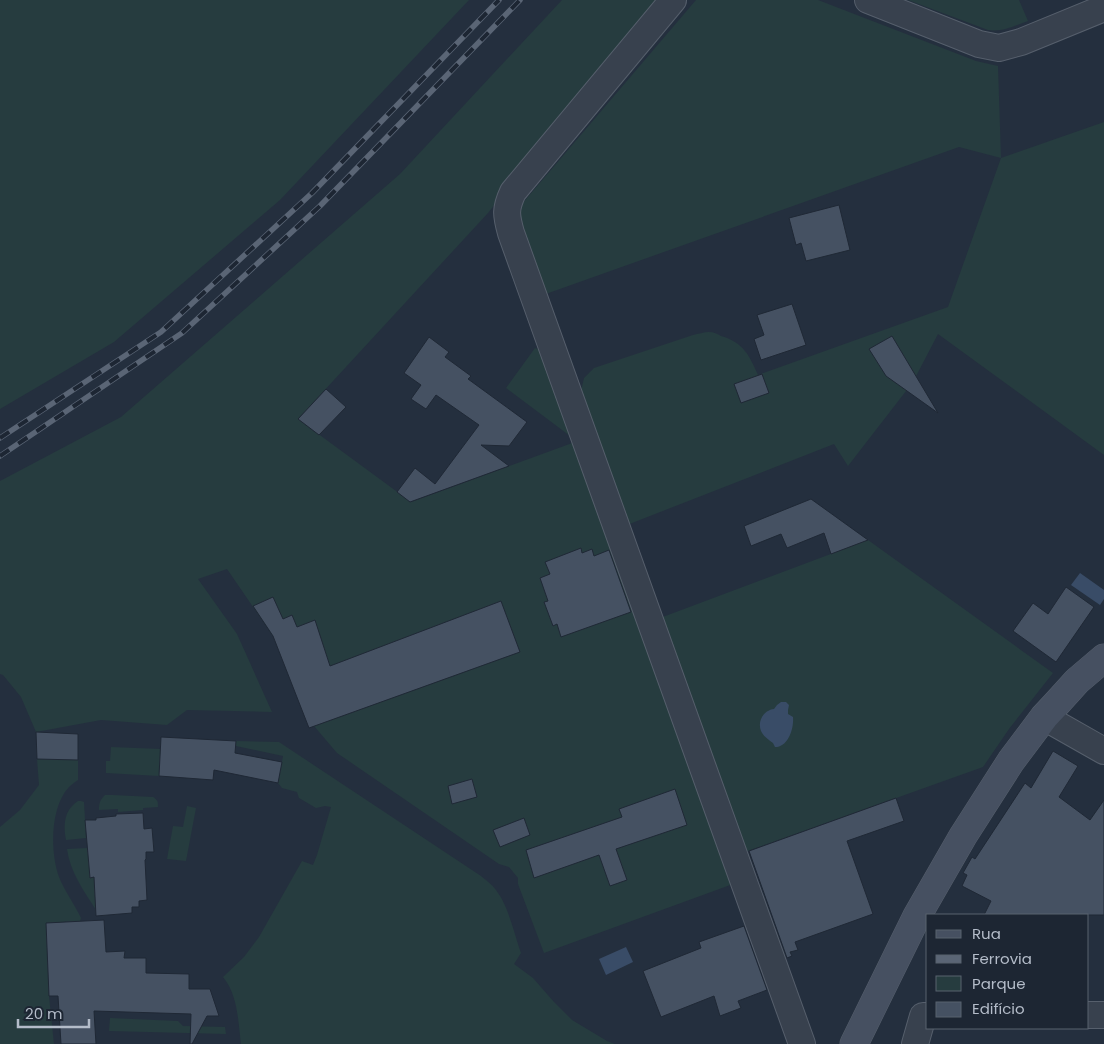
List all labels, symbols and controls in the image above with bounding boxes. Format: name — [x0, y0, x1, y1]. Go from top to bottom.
legend — [926, 914, 1089, 1029]
text: Rua — [972, 923, 1001, 944]
text: Ferrovia — [972, 948, 1032, 969]
text: Parque — [972, 973, 1025, 994]
scale bar — [18, 996, 89, 1028]
text: Edifício — [972, 998, 1025, 1019]
text: 20 m — [25, 1003, 63, 1024]

